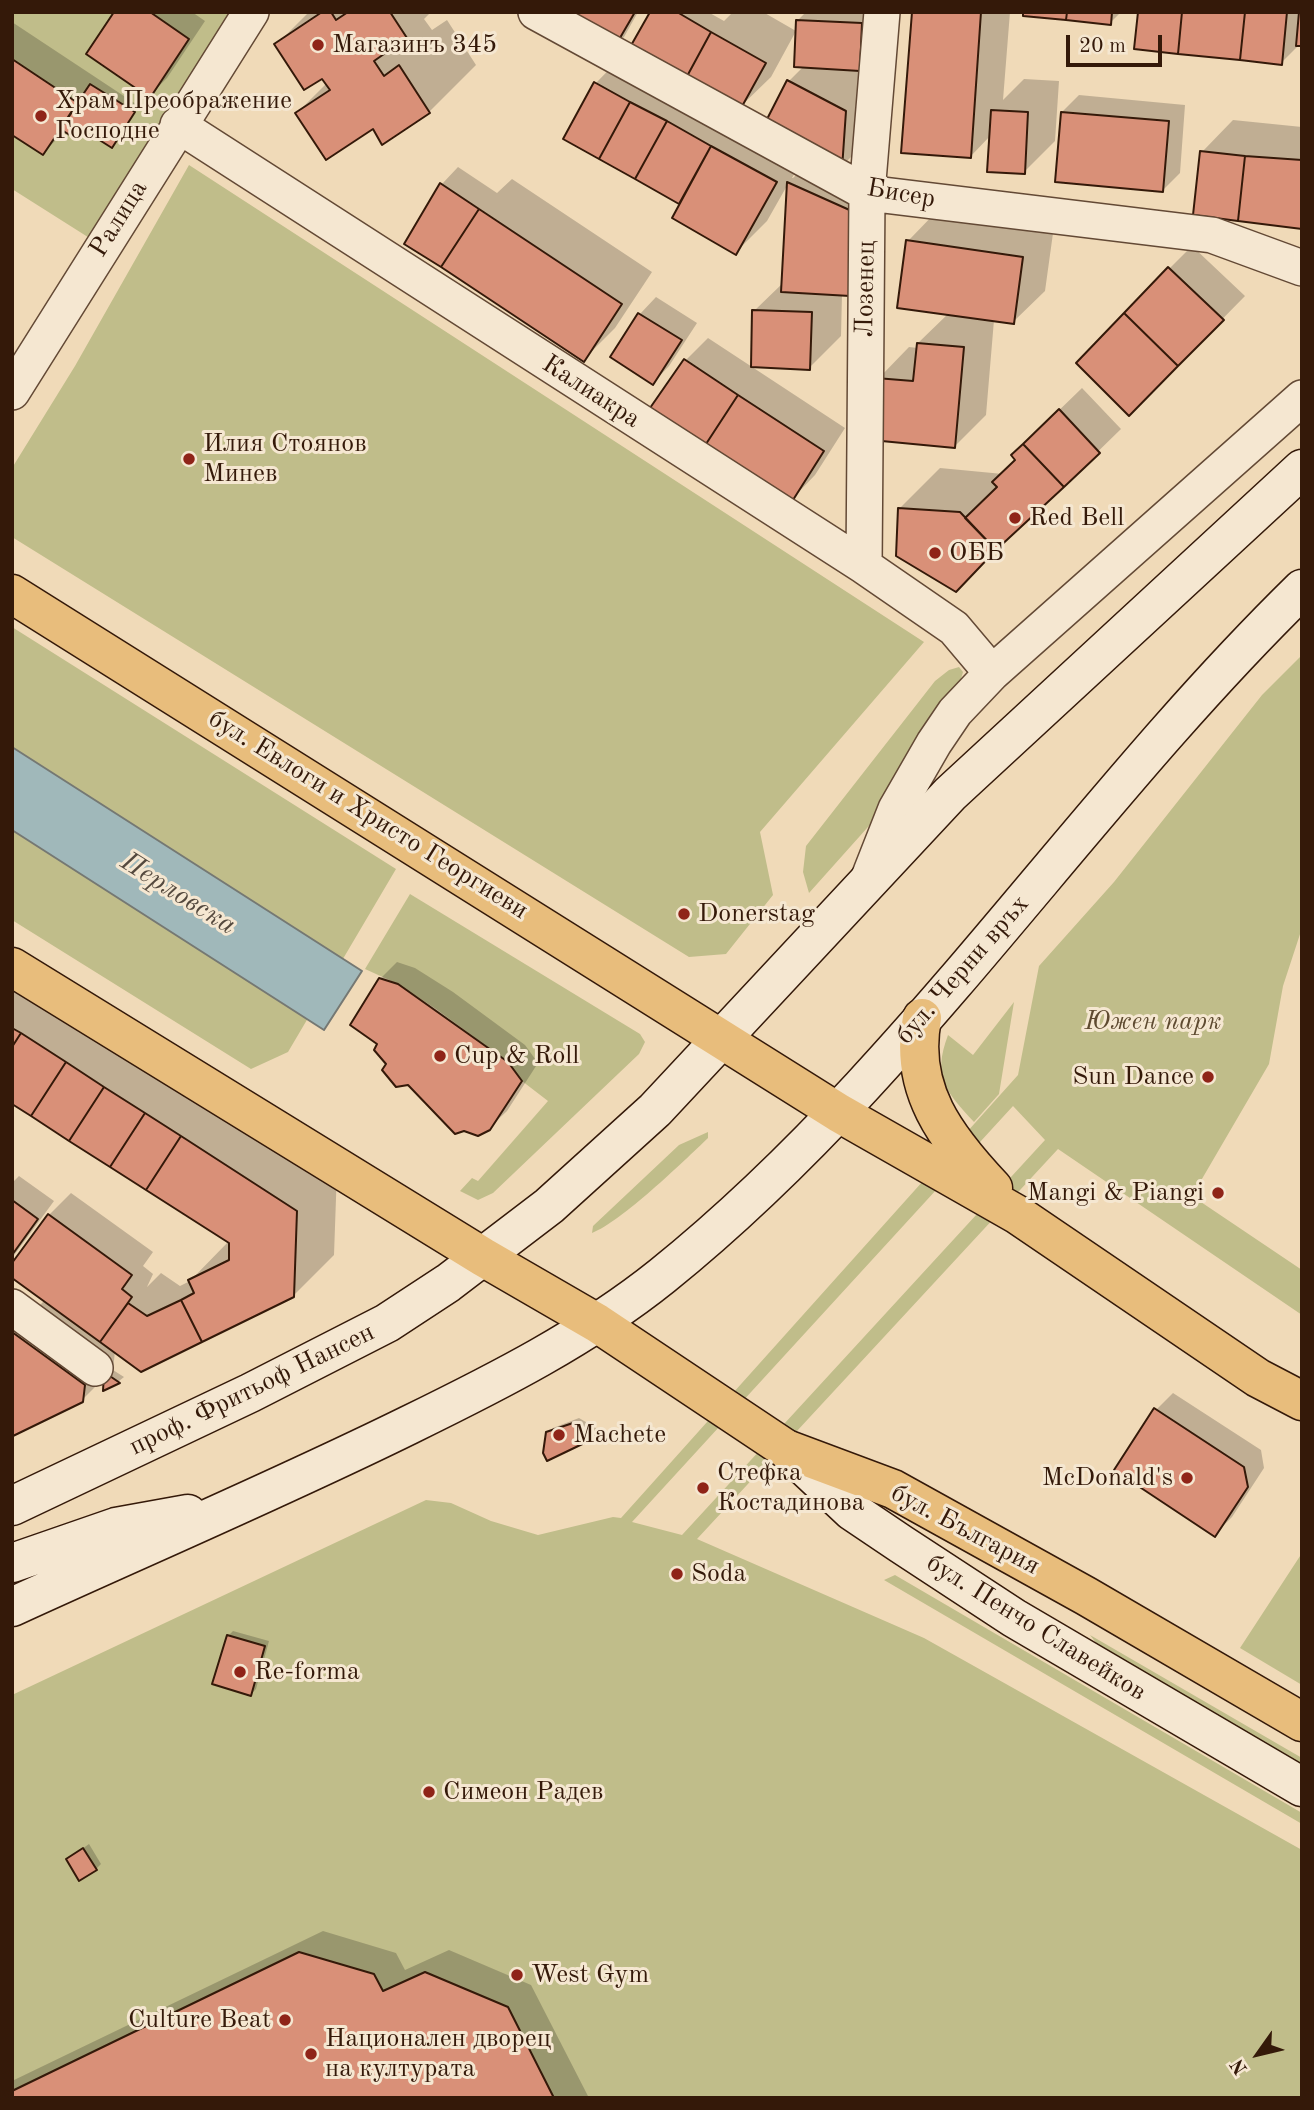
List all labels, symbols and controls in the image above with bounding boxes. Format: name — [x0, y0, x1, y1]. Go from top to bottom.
scale bar — [1069, 21, 1165, 65]
place label: Магазинъ 345 — [332, 29, 497, 61]
text: 20 m — [1079, 36, 1126, 57]
marker: Магазинъ 345 — [310, 37, 326, 53]
place label: Храм Преображение Господне — [55, 85, 292, 146]
marker: Храм Преображение Господне — [33, 108, 49, 124]
street label: Бисер — [864, 173, 938, 215]
street label: Ралица — [83, 175, 155, 263]
street label: Лозенец — [850, 240, 882, 338]
street label: Калиакра — [536, 349, 646, 435]
place label: Илия Стоянов Минев — [203, 428, 367, 490]
marker: Илия Стоянов Минев — [181, 451, 197, 467]
place label: Red Bell — [1029, 502, 1124, 534]
marker: Red Bell — [1007, 510, 1023, 526]
place label: ОББ — [949, 537, 1004, 569]
marker: ОББ — [927, 545, 943, 561]
street label: бул. Евлоги и Христо Георгиеви — [202, 703, 534, 927]
water label: Перловска — [114, 845, 242, 943]
street label: бул. Черни връх — [890, 889, 1036, 1051]
place label: Donerstag — [698, 898, 815, 930]
marker: Donerstag — [676, 906, 692, 922]
park label: Южен парк — [1085, 1006, 1221, 1038]
place label: Cup & Roll — [454, 1040, 579, 1072]
marker: Cup & Roll — [432, 1048, 448, 1064]
place label: Sun Dance — [1072, 1061, 1194, 1093]
marker: Sun Dance — [1200, 1069, 1216, 1085]
place label: Mangi & Piangi — [1027, 1177, 1204, 1209]
marker: Mangi & Piangi — [1210, 1185, 1226, 1201]
street label: проф. Фритьоф Нансен — [124, 1317, 380, 1463]
place label: Machete — [573, 1419, 666, 1451]
marker: Machete — [551, 1427, 567, 1443]
place label: Стефка Костадинова — [717, 1457, 864, 1518]
place label: McDonald's — [1042, 1462, 1173, 1494]
marker: McDonald's — [1179, 1470, 1195, 1486]
street label: бул. България — [885, 1478, 1045, 1582]
marker: Стефка Костадинова — [695, 1480, 711, 1496]
street label: бул. Пенчо Славейков — [920, 1548, 1152, 1708]
place label: Soda — [691, 1558, 746, 1590]
marker: Soda — [669, 1566, 685, 1582]
place label: Re-forma — [254, 1656, 360, 1688]
marker: Re-forma — [232, 1664, 248, 1680]
place label: Симеон Радев — [443, 1776, 603, 1808]
marker: Симеон Радев — [421, 1784, 437, 1800]
place label: West Gym — [531, 1959, 649, 1991]
marker: West Gym — [509, 1967, 525, 1983]
place label: Culture Beat — [128, 2004, 271, 2036]
marker: Culture Beat — [277, 2012, 293, 2028]
north arrow — [1223, 2019, 1293, 2089]
place label: Национален дворец на културата — [325, 2023, 551, 2084]
marker: Национален дворец на културата — [303, 2046, 319, 2062]
text: N — [1228, 2055, 1252, 2077]

